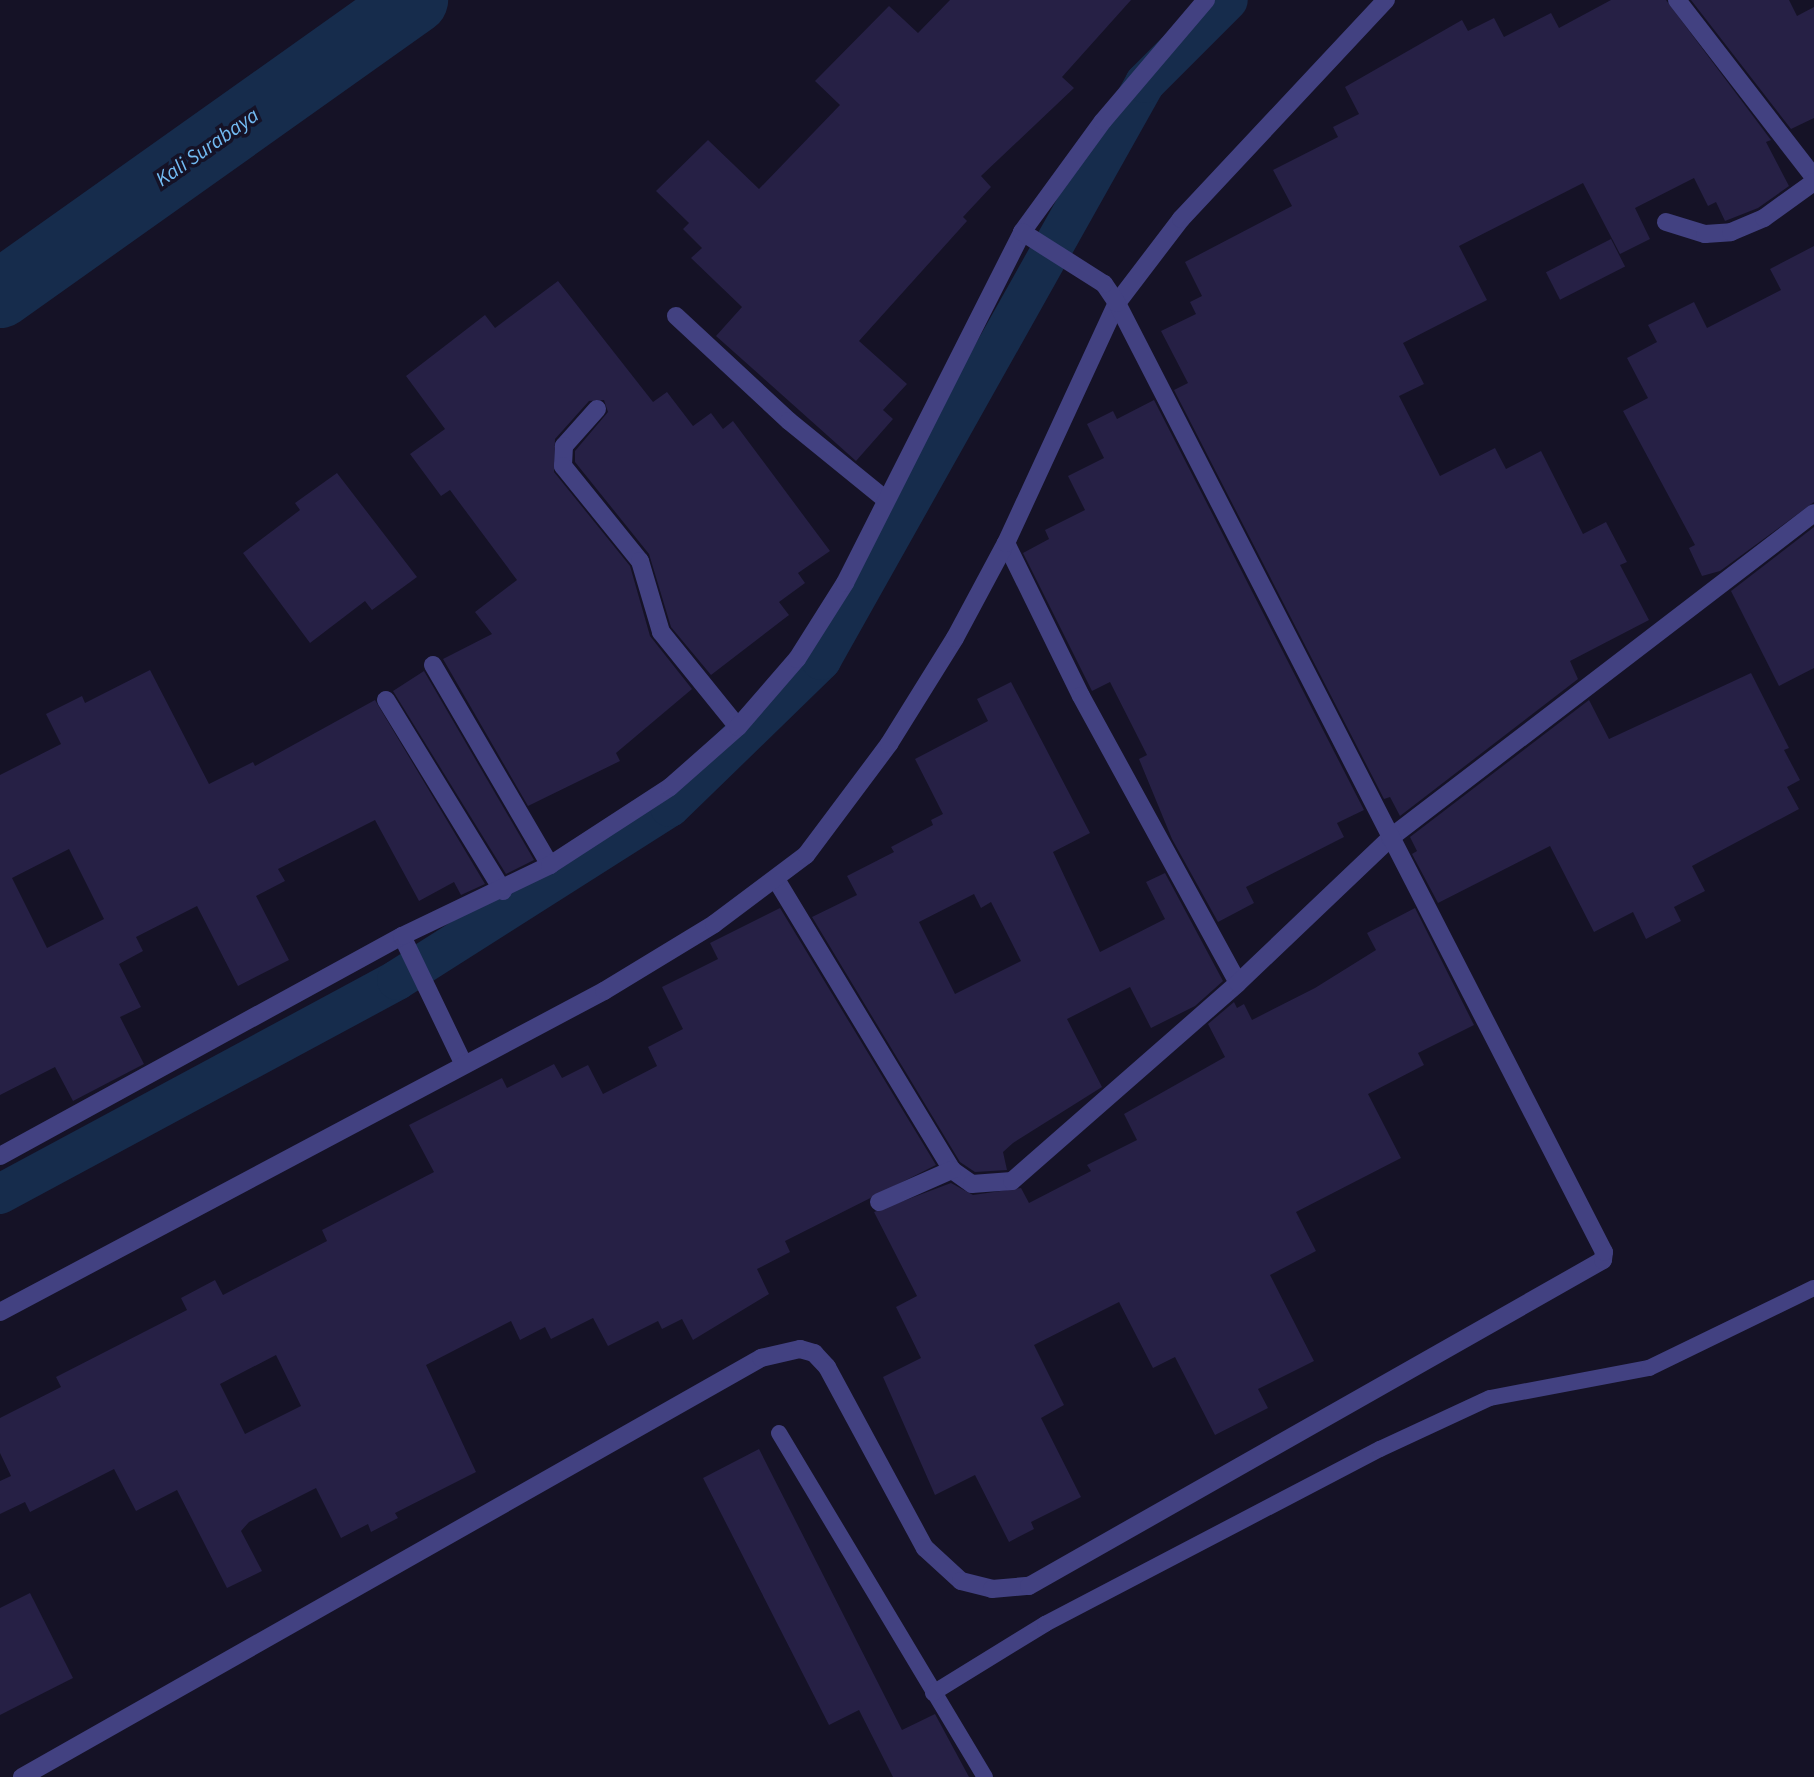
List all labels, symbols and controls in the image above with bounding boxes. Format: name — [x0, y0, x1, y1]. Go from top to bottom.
water label: Kali Surabaya — [151, 102, 263, 192]

